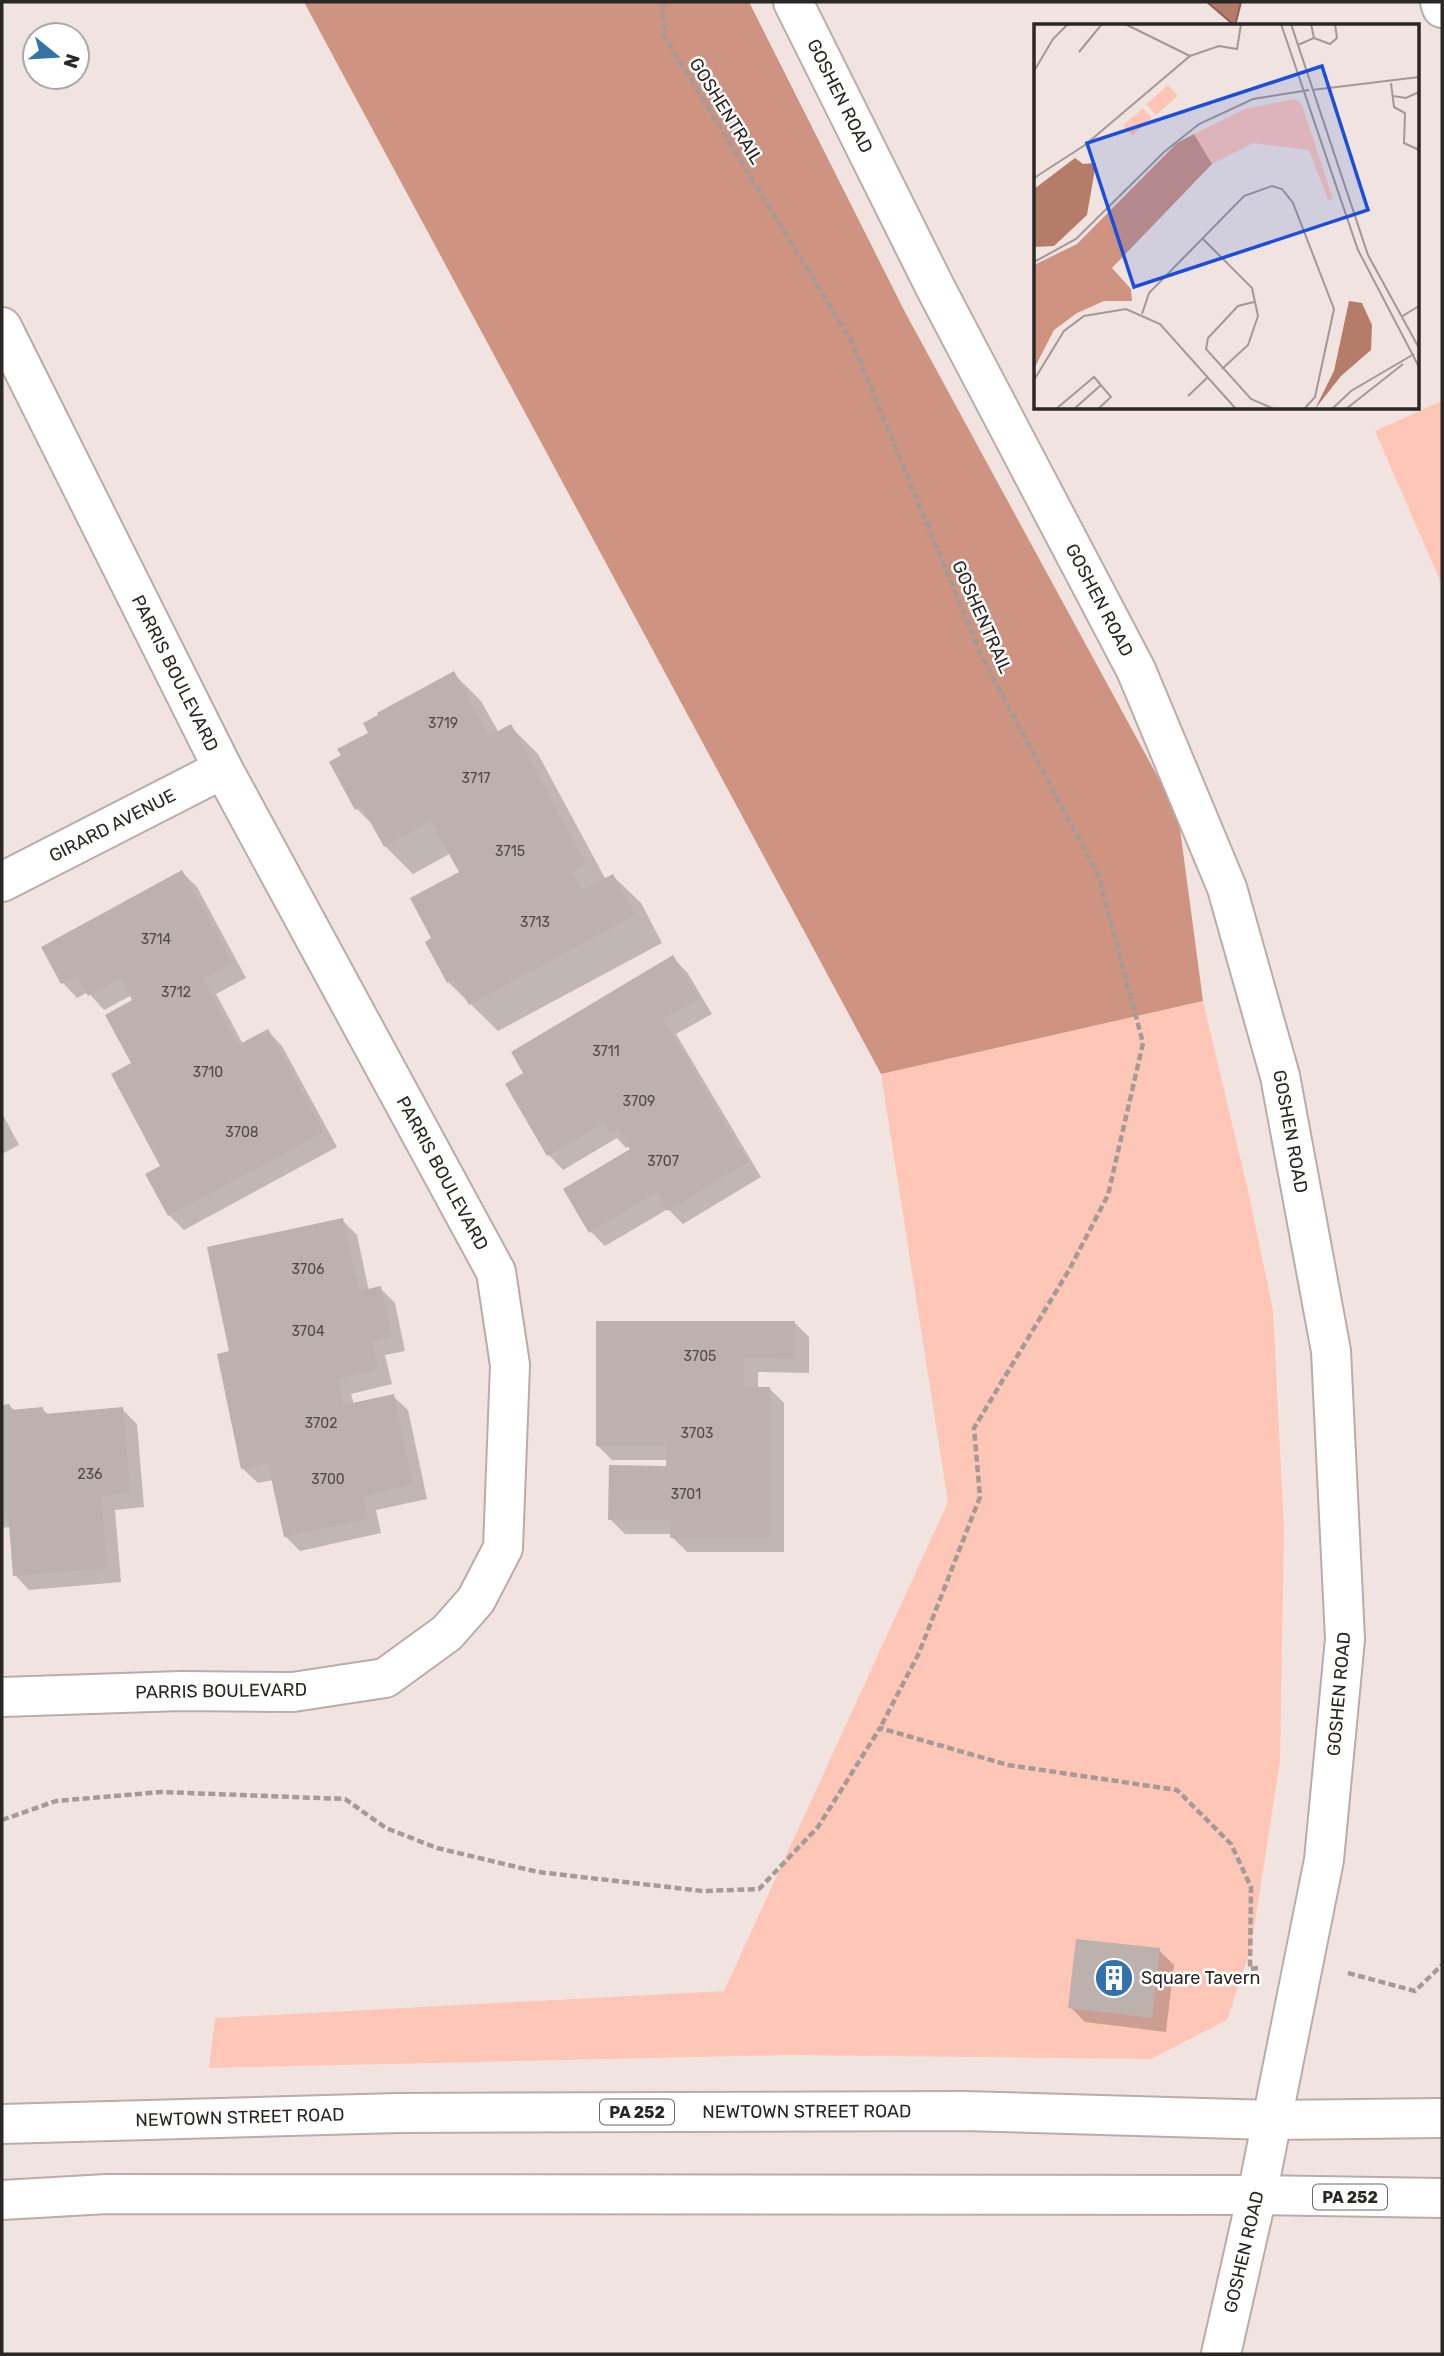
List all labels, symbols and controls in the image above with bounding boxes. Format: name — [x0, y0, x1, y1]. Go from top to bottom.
north arrow — [21, 21, 91, 91]
inset map — [1034, 24, 1420, 410]
street label: GOSHEN ROAD — [802, 35, 877, 157]
text: N — [59, 51, 85, 71]
street label: GOSHENTRAIL — [685, 54, 767, 168]
street label: GOSHEN ROAD — [1061, 540, 1138, 660]
street label: GOSHENTRAIL — [947, 557, 1017, 677]
street label: PARRIS BOULEVARD — [127, 591, 223, 755]
house number: 3719 — [428, 715, 458, 732]
house number: 3717 — [462, 770, 490, 787]
street label: GIRARD AVENUE — [45, 784, 179, 867]
house number: 3715 — [495, 843, 525, 860]
house number: 3713 — [520, 914, 550, 931]
house number: 3714 — [141, 931, 171, 948]
house number: 3712 — [161, 984, 191, 1001]
house number: 3711 — [592, 1043, 620, 1060]
house number: 3710 — [193, 1064, 223, 1081]
street label: GOSHEN ROAD — [1268, 1068, 1312, 1195]
street label: PARRIS BOULEVARD — [392, 1092, 493, 1254]
house number: 3709 — [623, 1093, 655, 1110]
house number: 3708 — [225, 1124, 259, 1141]
house number: 3707 — [647, 1153, 679, 1170]
house number: 3706 — [292, 1261, 324, 1278]
house number: 3704 — [291, 1323, 325, 1340]
house number: 3705 — [684, 1348, 716, 1365]
house number: 3702 — [305, 1415, 337, 1432]
house number: 3703 — [681, 1425, 713, 1442]
house number: 236 — [77, 1466, 103, 1483]
house number: 3700 — [311, 1471, 345, 1488]
house number: 3701 — [671, 1486, 701, 1503]
street label: GOSHEN ROAD — [1323, 1631, 1355, 1757]
street label: PARRIS BOULEVARD — [135, 1679, 307, 1703]
building icon: Square Tavern — [1093, 1957, 1135, 1999]
place label: Square Tavern — [1141, 1967, 1260, 1989]
road number: PA 252 — [600, 2100, 674, 2124]
street label: NEWTOWN STREET ROAD — [702, 2100, 911, 2123]
street label: NEWTOWN STREET ROAD — [135, 2103, 345, 2131]
road number: PA 252 — [1313, 2184, 1387, 2210]
street label: GOSHEN ROAD — [1219, 2189, 1269, 2315]

